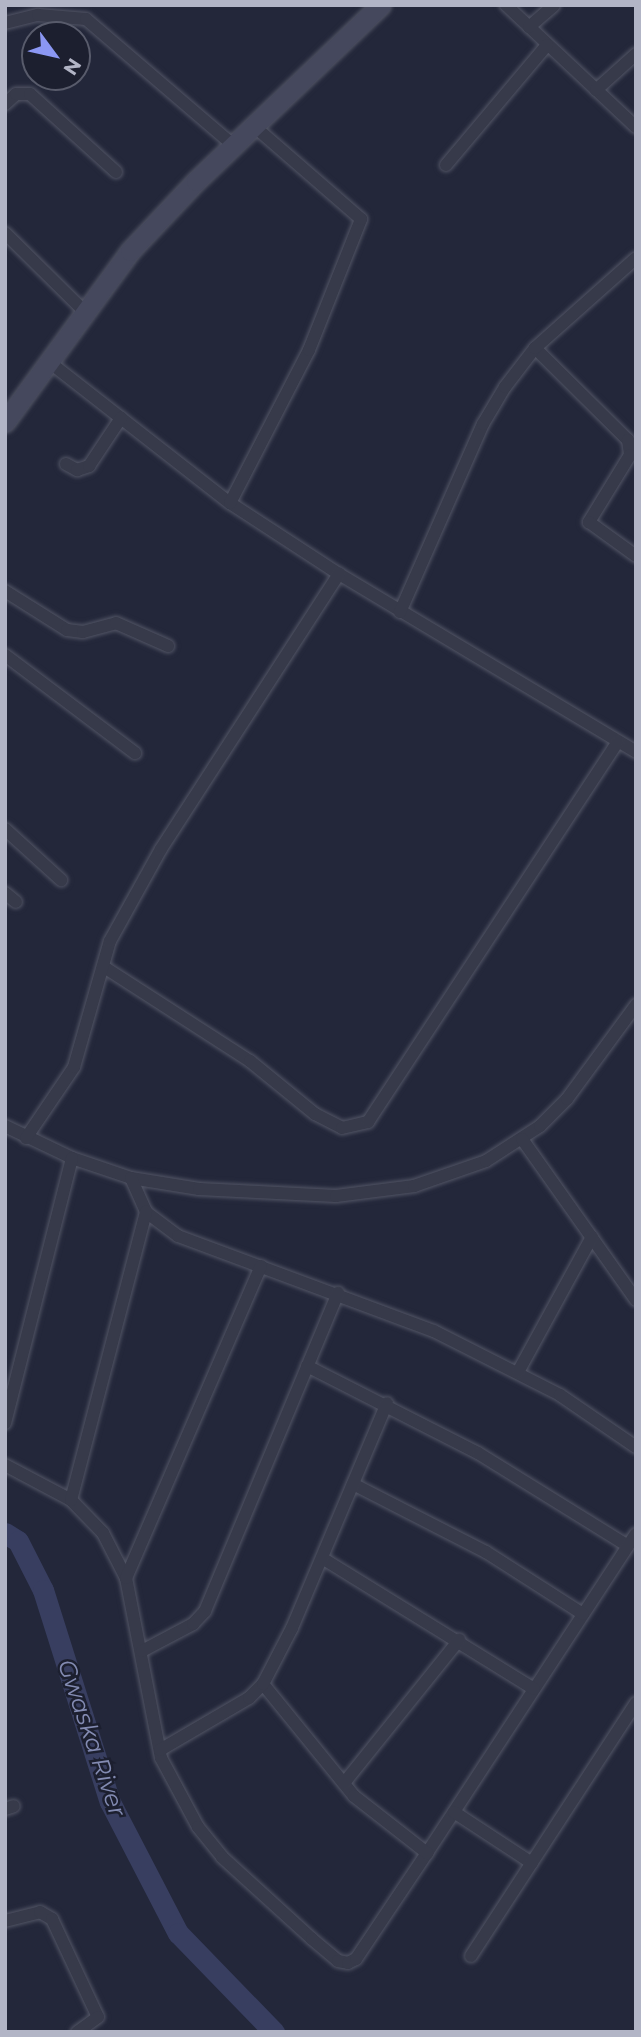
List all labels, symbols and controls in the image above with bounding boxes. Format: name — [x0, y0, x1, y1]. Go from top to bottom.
north arrow — [21, 21, 91, 91]
text: N — [59, 54, 86, 79]
water label: Gwaska River — [52, 1656, 132, 1820]

